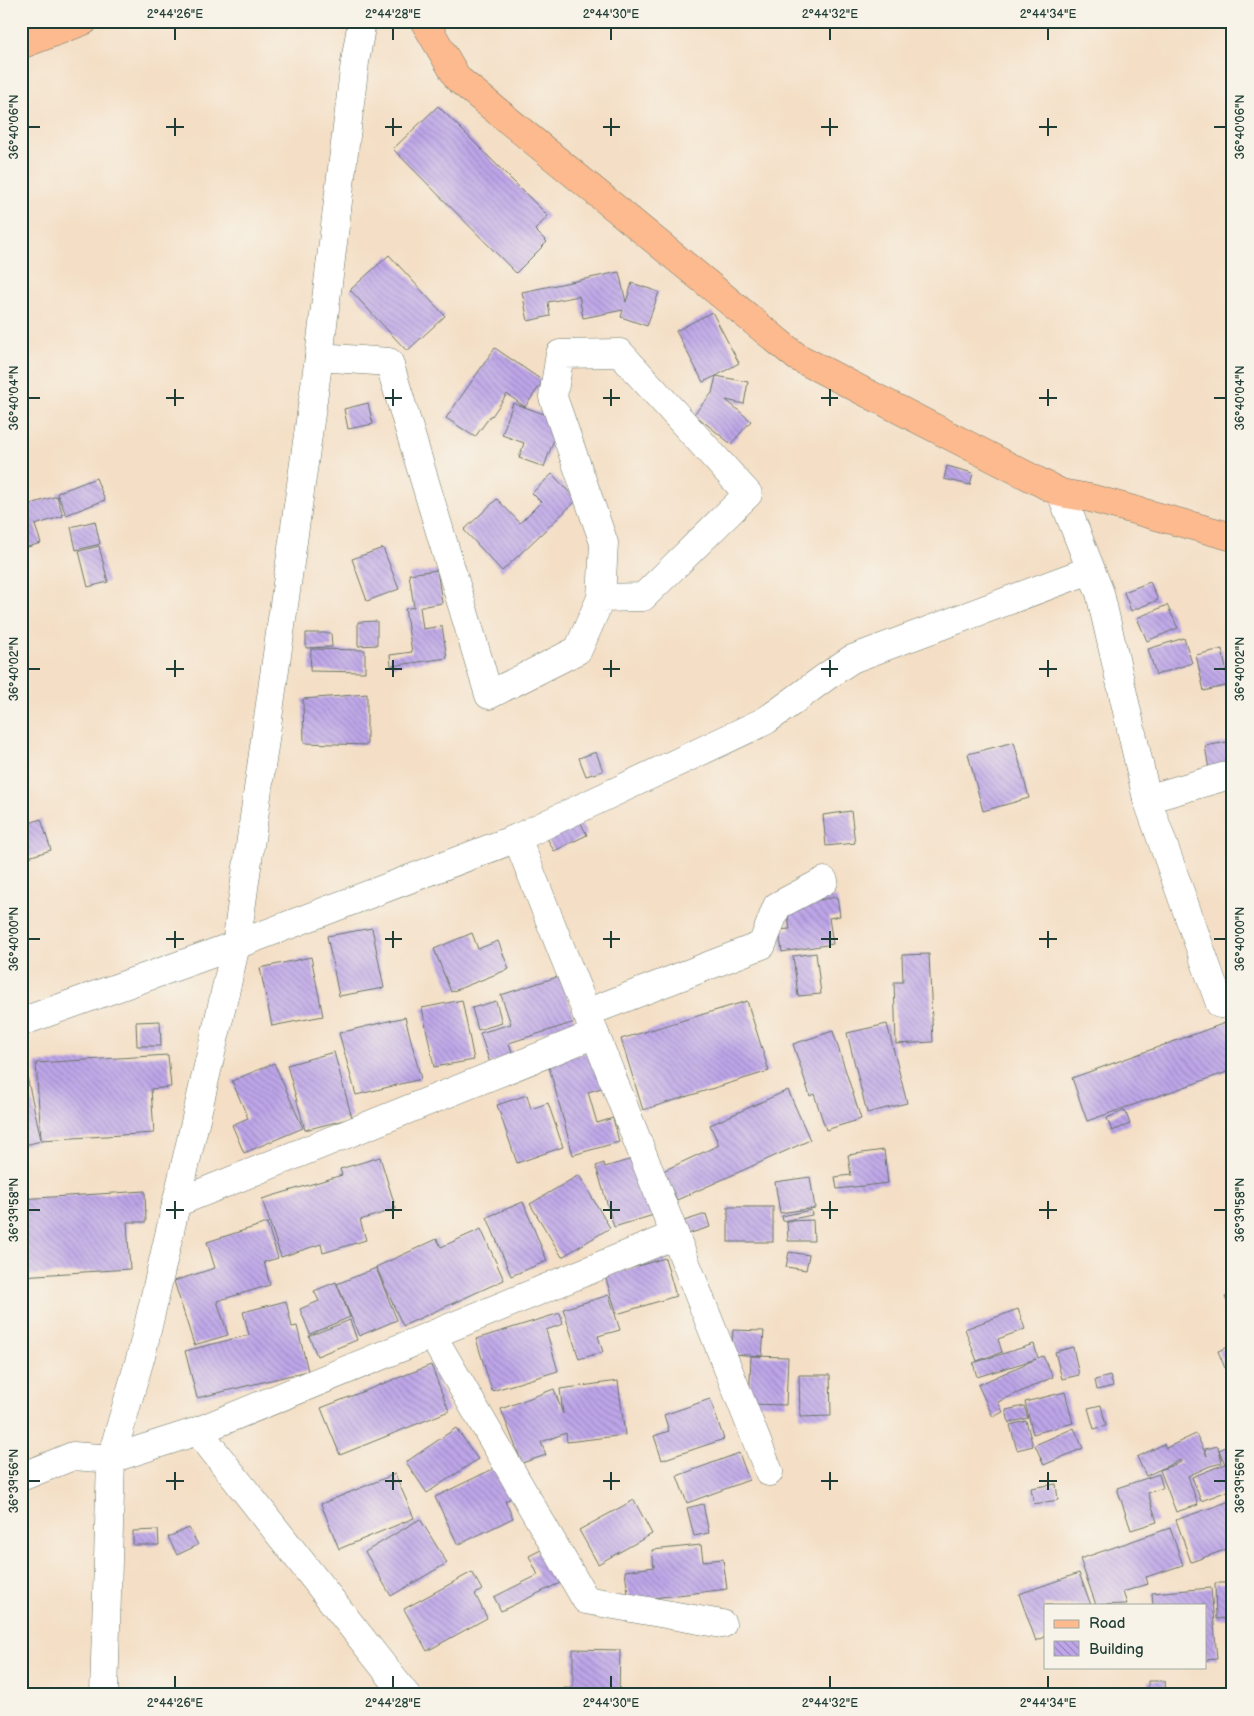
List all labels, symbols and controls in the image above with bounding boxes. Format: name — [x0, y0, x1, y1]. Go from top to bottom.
text: 2°44'26"E — [147, 7, 203, 22]
text: 2°44'28"E — [365, 7, 421, 22]
text: 2°44'30"E — [583, 7, 639, 22]
text: 2°44'32"E — [802, 7, 858, 22]
text: 2°44'34"E — [1020, 7, 1076, 22]
text: 36°40'06"N — [7, 95, 22, 159]
text: 36°40'06"N — [1233, 95, 1248, 159]
text: 36°40'04"N — [7, 366, 22, 430]
text: 36°40'04"N — [1233, 366, 1248, 430]
text: 36°40'02"N — [7, 637, 22, 701]
text: 36°40'02"N — [1233, 637, 1248, 701]
text: 36°40'00"N — [7, 907, 22, 971]
text: 36°40'00"N — [1233, 907, 1248, 971]
text: 36°39'58"N — [7, 1178, 22, 1242]
text: 36°39'58"N — [1233, 1178, 1248, 1242]
text: 36°39'56"N — [7, 1449, 22, 1513]
text: 36°39'56"N — [1233, 1449, 1248, 1513]
legend — [1044, 1604, 1206, 1668]
text: Road — [1089, 1614, 1125, 1633]
text: Building — [1089, 1640, 1144, 1659]
text: 2°44'26"E — [147, 1696, 203, 1711]
text: 2°44'28"E — [365, 1696, 421, 1711]
text: 2°44'30"E — [583, 1696, 639, 1711]
text: 2°44'32"E — [802, 1696, 858, 1711]
text: 2°44'34"E — [1020, 1696, 1076, 1711]

